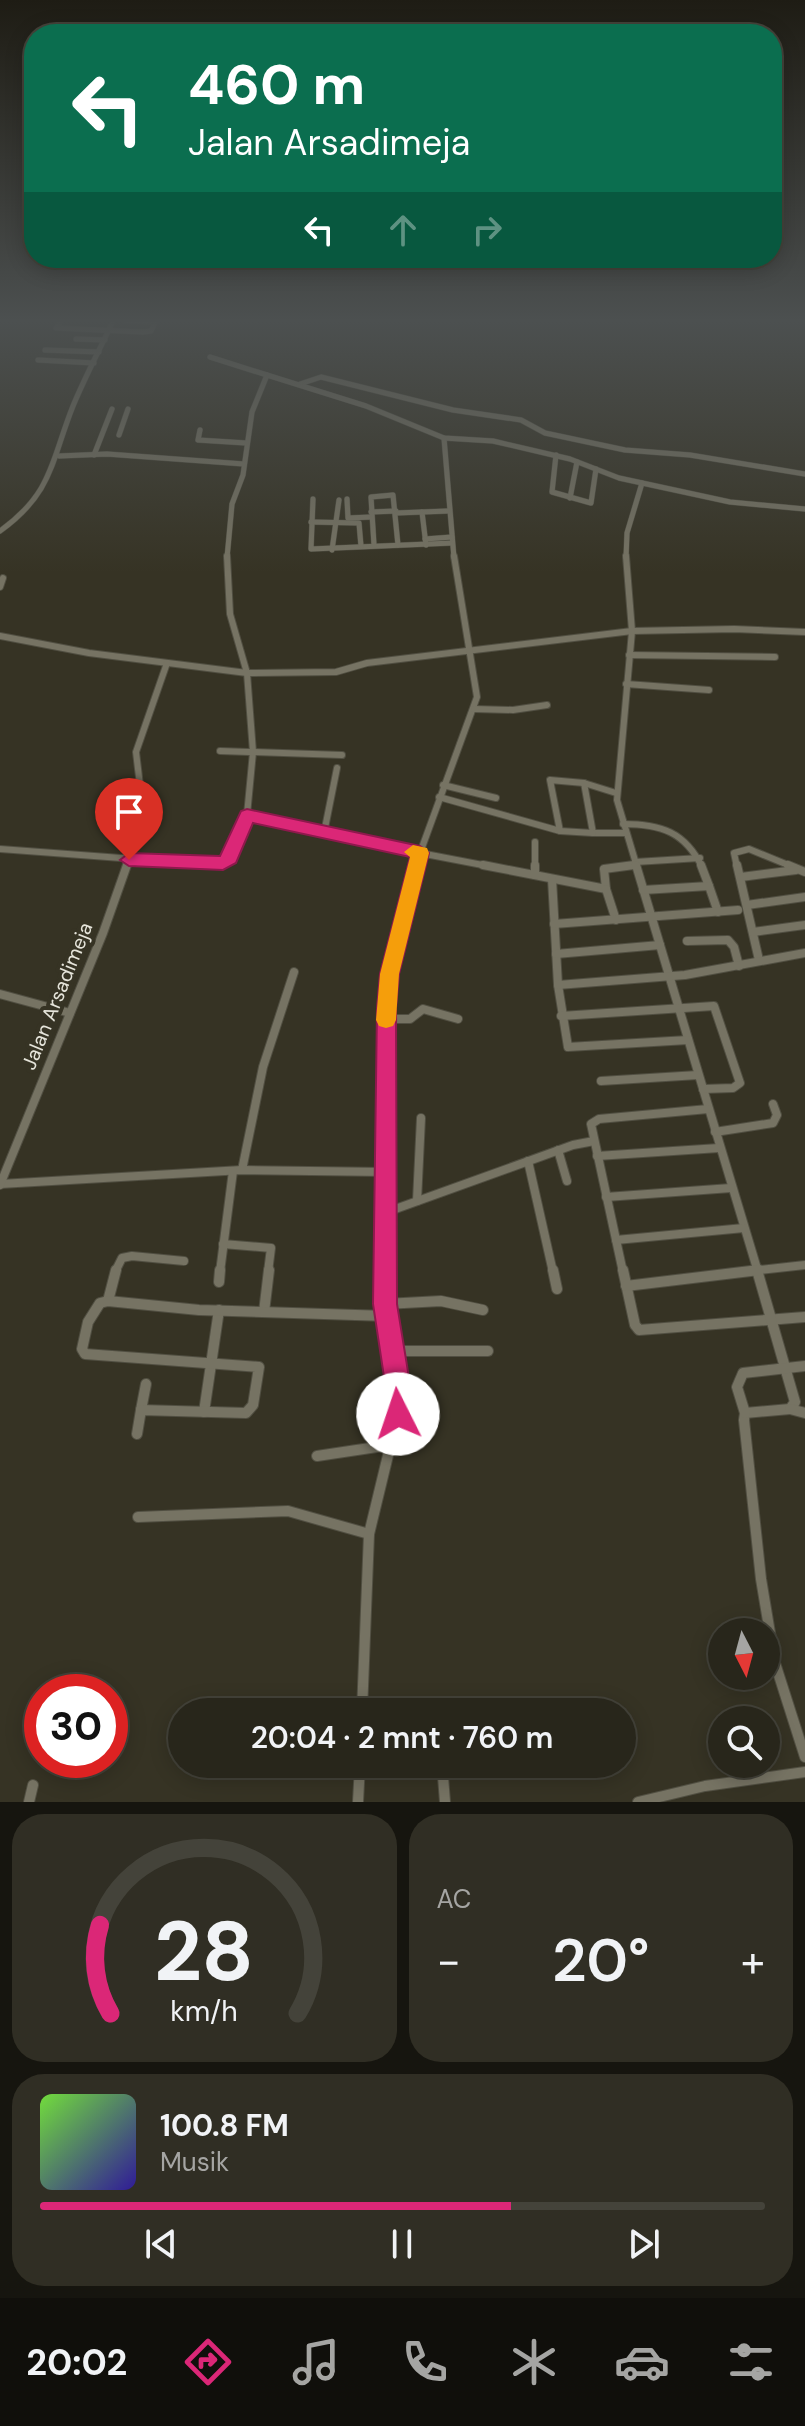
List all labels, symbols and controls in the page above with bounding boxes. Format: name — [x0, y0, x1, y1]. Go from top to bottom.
text: 460 m — [188, 48, 365, 121]
icon: left — [56, 56, 160, 160]
text: Jalan Arsadimeja — [188, 119, 470, 166]
icon: left — [297, 208, 341, 252]
icon: ahead — [381, 208, 425, 252]
icon: right — [465, 208, 509, 252]
pin — [95, 778, 163, 860]
icon: arrive — [107, 790, 151, 834]
street label: Jalan Arsadimeja — [16, 918, 98, 1074]
position arrow — [356, 1372, 440, 1456]
north arrow — [708, 1618, 780, 1690]
map controls — [708, 1618, 780, 1778]
speed limit sign: 30 — [24, 1674, 128, 1778]
button: search — [708, 1706, 780, 1778]
text: 20:04 · 2 mnt · 760 m — [251, 1718, 553, 1757]
text: AC — [437, 1882, 471, 1916]
text: 28 — [154, 1897, 254, 2006]
text: 20° — [552, 1921, 650, 2000]
text: − — [437, 1932, 461, 1990]
text: + — [741, 1932, 765, 1990]
text: km/h — [170, 1993, 238, 2030]
text: 100.8 FM — [160, 2106, 289, 2145]
text: Musik — [160, 2145, 229, 2179]
icon: previous — [139, 2222, 183, 2266]
icon: pause — [380, 2222, 424, 2266]
icon: next — [622, 2222, 666, 2266]
icon: directions — [180, 2334, 236, 2390]
icon: music — [288, 2334, 344, 2390]
icon: phone — [397, 2334, 453, 2390]
icon: climate — [506, 2334, 562, 2390]
icon: car — [614, 2334, 670, 2390]
icon: filters — [723, 2334, 779, 2390]
text: 20:02 — [26, 2339, 127, 2386]

